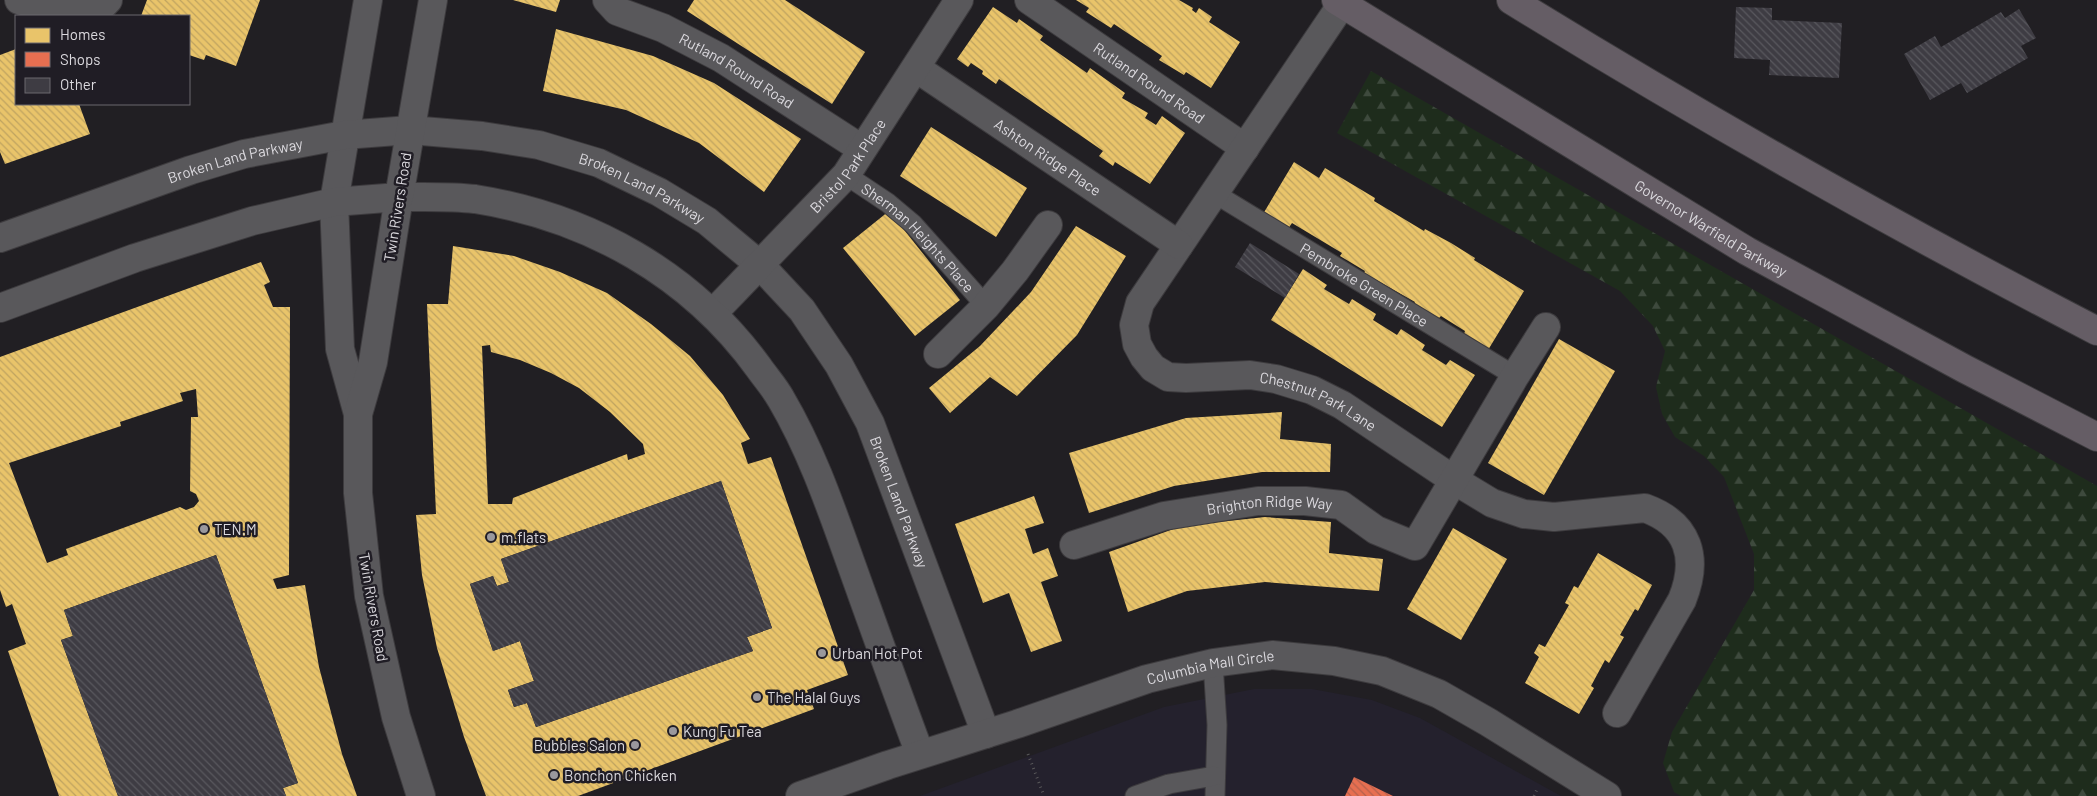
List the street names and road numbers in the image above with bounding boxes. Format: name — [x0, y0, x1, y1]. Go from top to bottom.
street label: Rutland Round Road — [676, 29, 797, 112]
street label: Rutland Round Road — [1090, 38, 1208, 127]
street label: Ashton Ridge Place — [991, 114, 1105, 199]
street label: Bristol Park Place — [806, 115, 889, 216]
street label: Broken Land Parkway — [165, 134, 304, 187]
street label: Broken Land Parkway — [577, 149, 709, 227]
street label: Twin Rivers Road — [379, 151, 415, 263]
street label: Governor Warfield Parkway — [1632, 176, 1790, 280]
street label: Sherman Heights Place — [858, 179, 978, 296]
street label: Pembroke Green Place — [1297, 239, 1432, 330]
street label: Chestnut Park Lane — [1259, 368, 1380, 434]
street label: Broken Land Parkway — [867, 433, 932, 570]
street label: Brighton Ridge Way — [1205, 492, 1333, 518]
street label: Twin Rivers Road — [356, 551, 392, 663]
street label: Columbia Mall Circle — [1145, 646, 1275, 688]

